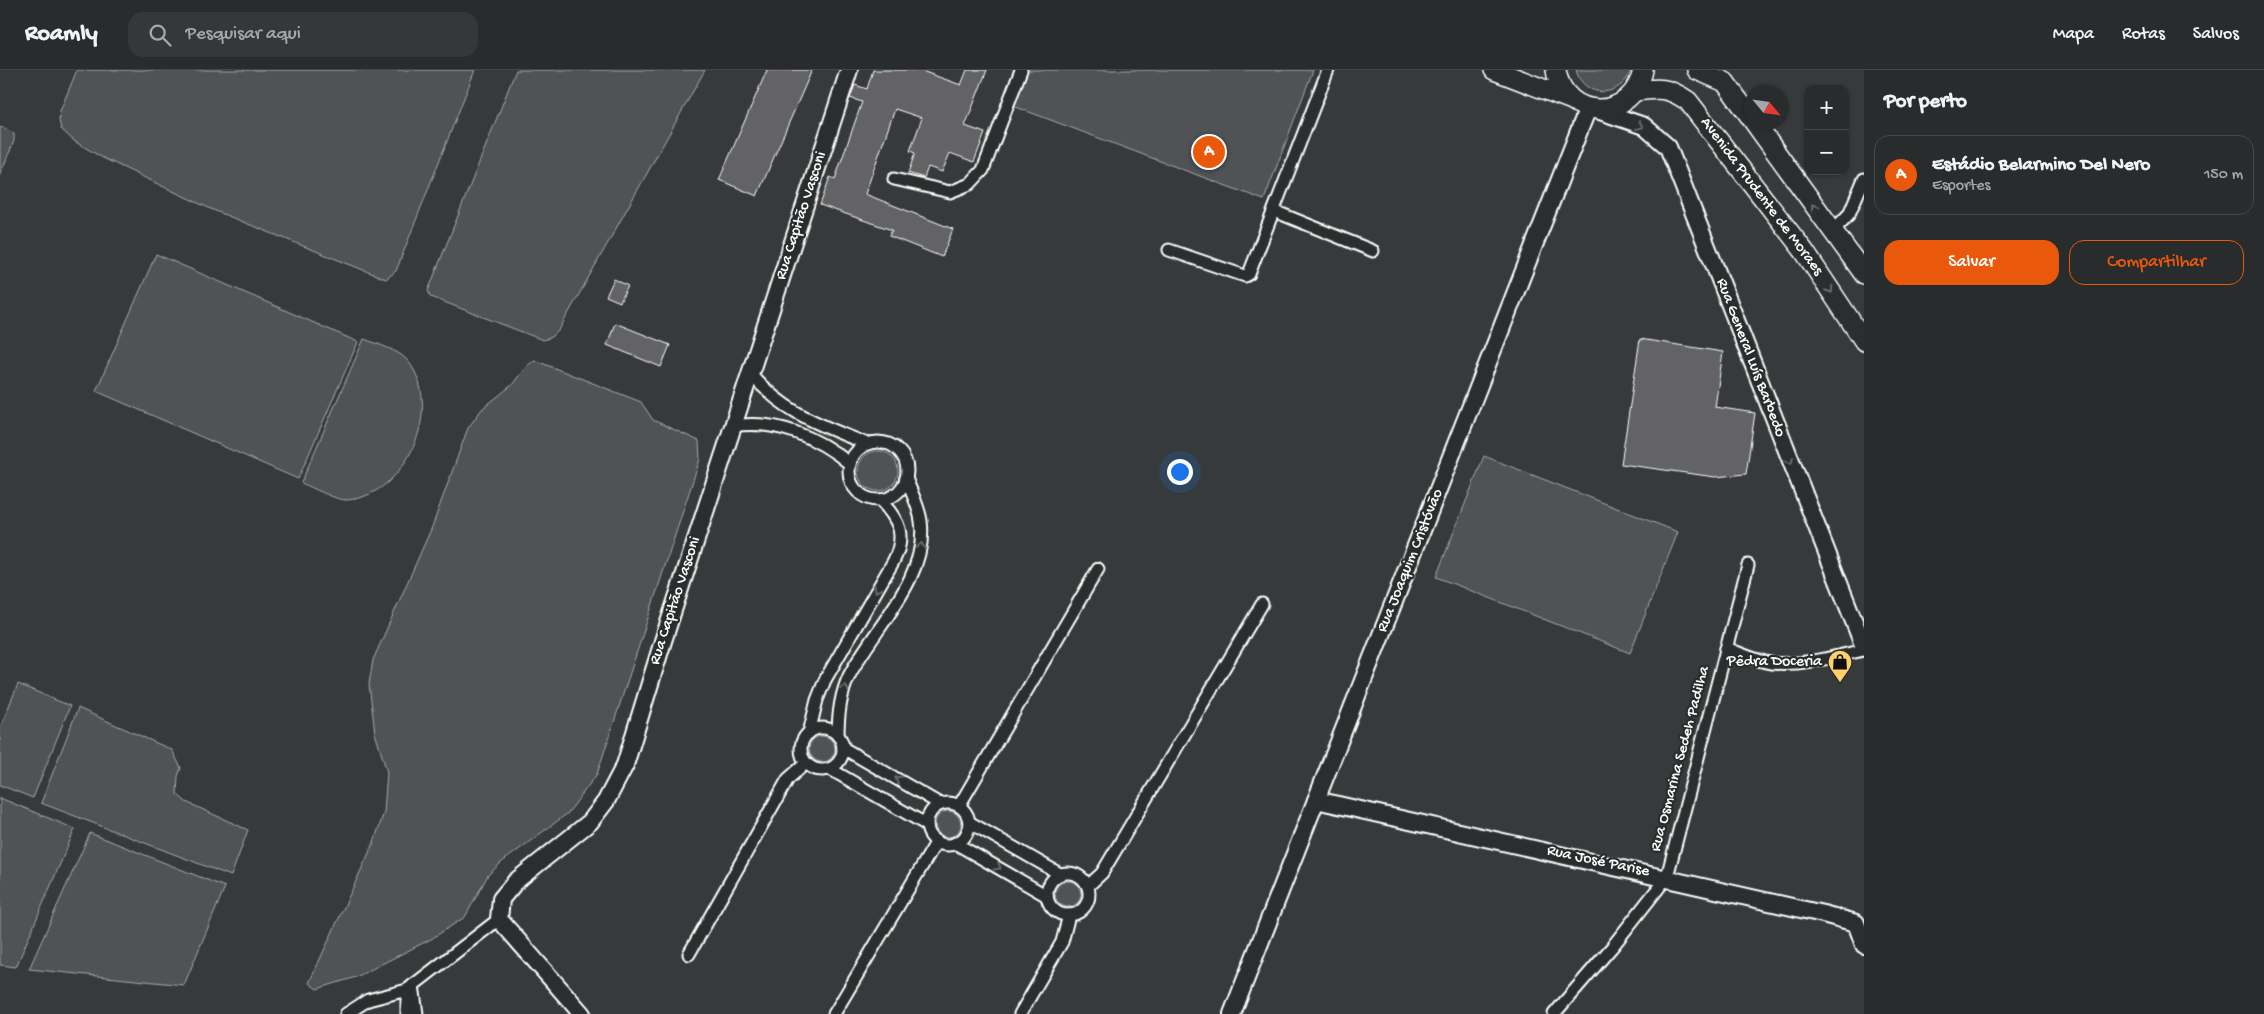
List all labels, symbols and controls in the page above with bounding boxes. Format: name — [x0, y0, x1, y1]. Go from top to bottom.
search box — [128, 12, 478, 57]
text: Roamly — [25, 20, 98, 49]
icon: search — [146, 21, 174, 49]
text: Pesquisar aqui — [186, 23, 301, 46]
text: Mapa — [2053, 24, 2094, 45]
text: Rotas — [2122, 24, 2165, 45]
text: Salvos — [2193, 24, 2239, 45]
north arrow — [1744, 85, 1789, 130]
map controls — [1804, 85, 1849, 175]
button: + — [1804, 85, 1849, 130]
text: Por perto — [1884, 90, 1967, 115]
street label: Avenida Prudente de Moraes — [1695, 114, 1827, 281]
one-way arrow — [1635, 119, 1644, 130]
button: − — [1804, 130, 1849, 175]
pin: A — [1193, 133, 1225, 171]
street label: Rua Capitão Vasconi — [772, 150, 832, 282]
text: Estádio Belarmino Del Nero — [1932, 154, 2150, 177]
text: A — [1896, 166, 1906, 185]
text: 150 m — [2204, 166, 2243, 185]
text: Esportes — [1932, 177, 1990, 196]
one-way arrow — [1811, 203, 1820, 212]
button: Salvar — [1884, 240, 2059, 285]
button: Compartilhar — [2069, 240, 2244, 285]
street label: Rua General Luís Barbedo — [1711, 276, 1789, 440]
one-way arrow — [1824, 285, 1834, 294]
one-way arrow — [1784, 456, 1795, 465]
your location — [1167, 459, 1193, 485]
street label: Rua Joaquim Cristóvão — [1374, 487, 1448, 635]
street label: Rua Capitão Vasconi — [646, 535, 706, 667]
one-way arrow — [915, 541, 925, 550]
one-way arrow — [873, 583, 883, 592]
shop icon: Pêdra Doceria — [1827, 649, 1853, 683]
place label: Pêdra Doceria — [1726, 653, 1823, 672]
street label: Rua Osmarina Sedeh Padilha — [1647, 663, 1715, 854]
one-way arrow — [839, 684, 849, 693]
one-way arrow — [894, 776, 903, 786]
street label: Rua José Parise — [1545, 842, 1652, 882]
one-way arrow — [992, 861, 1001, 871]

